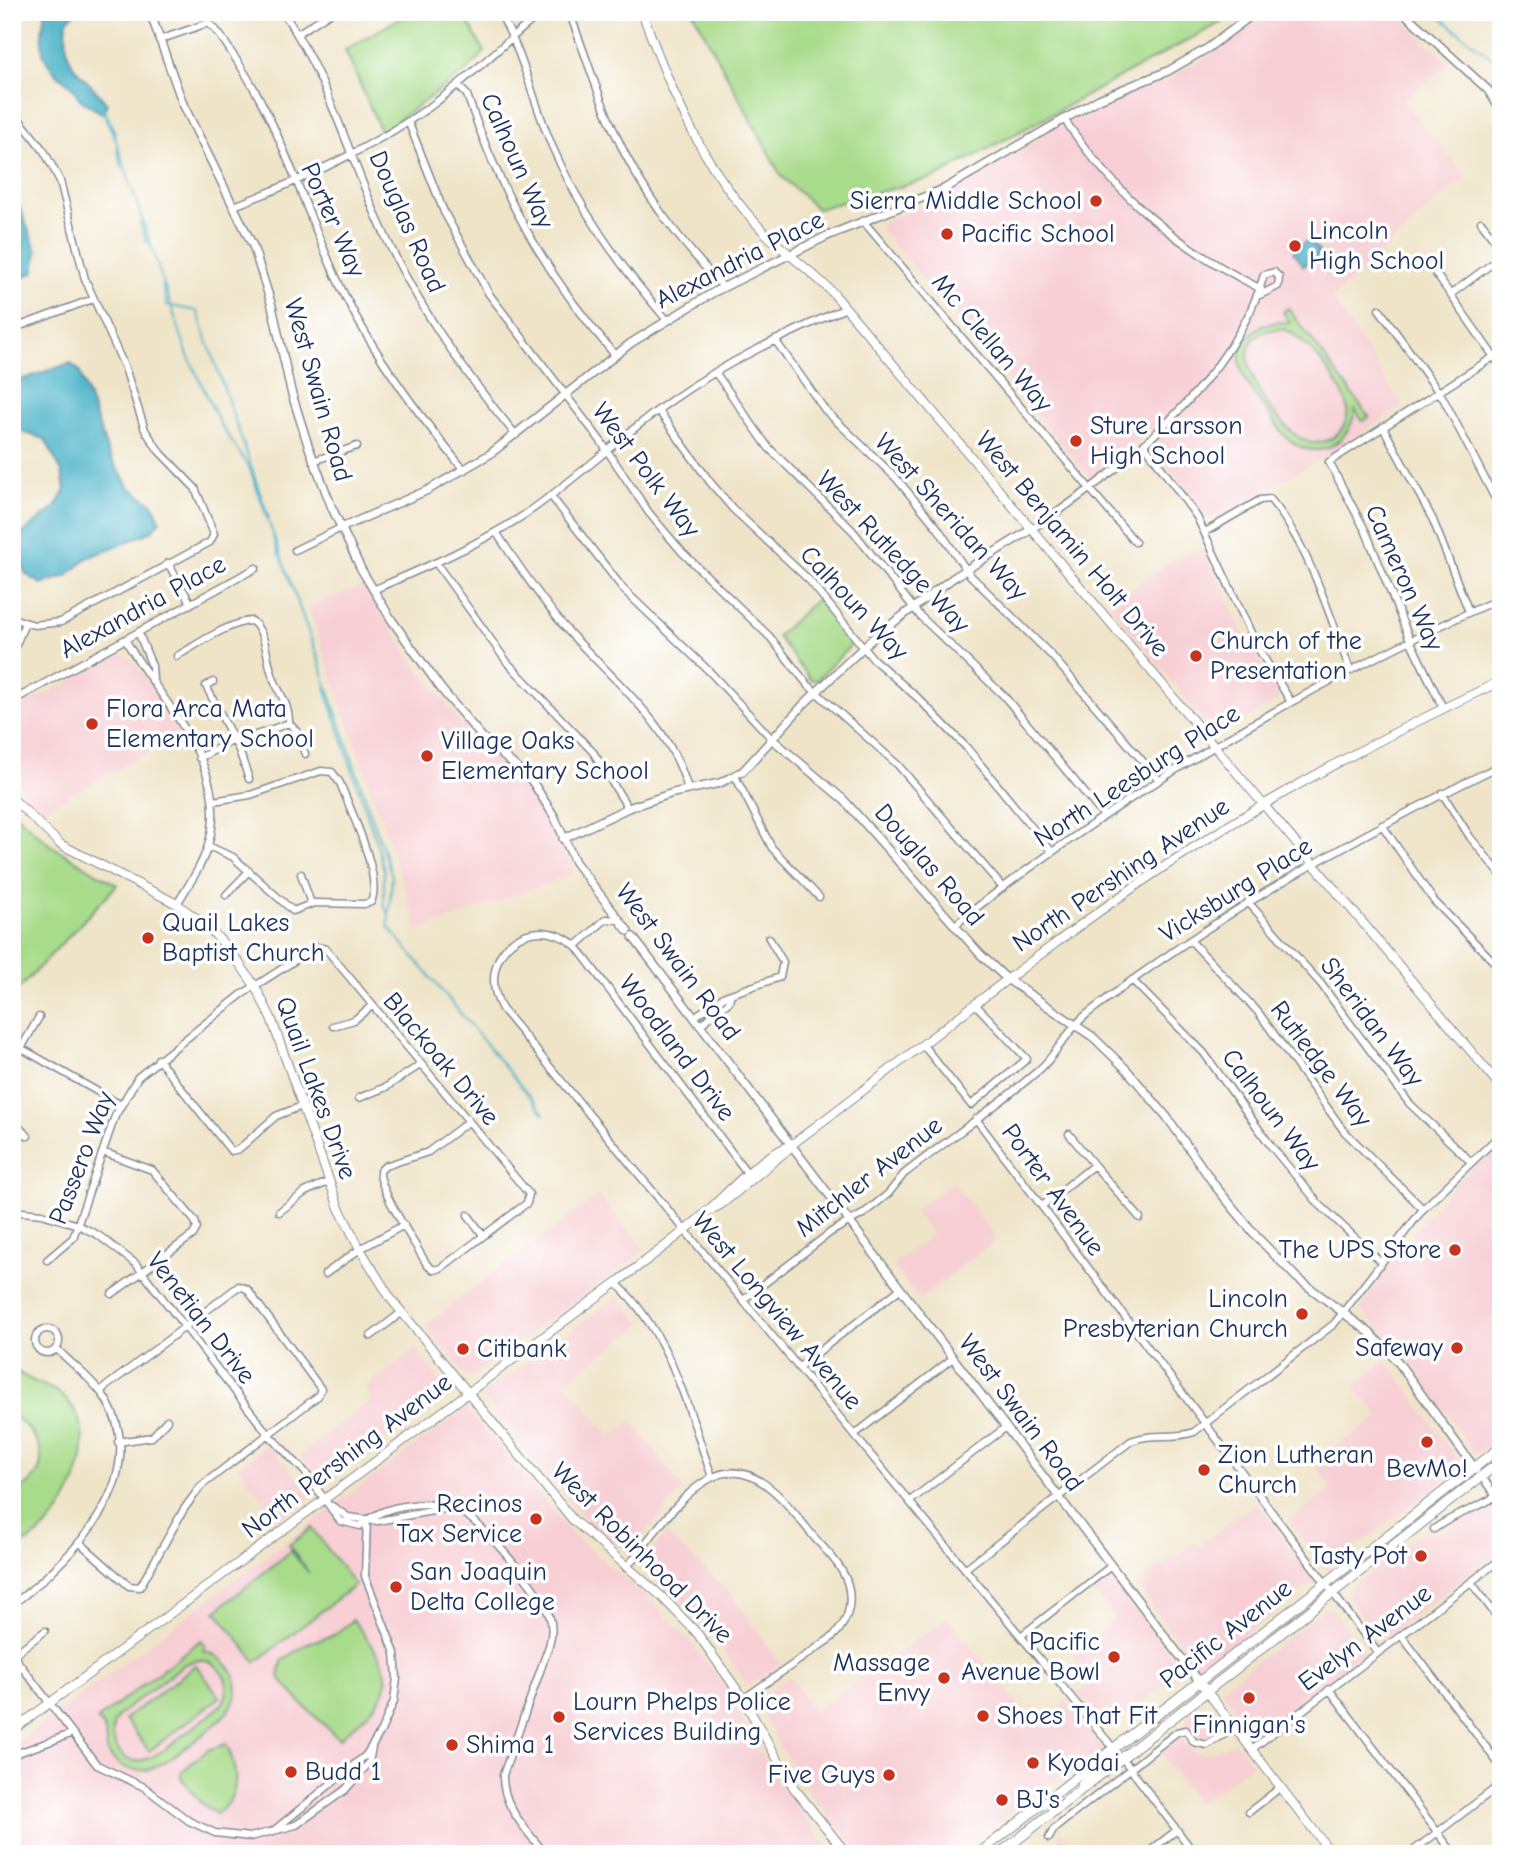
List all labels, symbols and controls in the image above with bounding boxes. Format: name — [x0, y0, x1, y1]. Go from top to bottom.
street label: Calhoun Way — [474, 89, 560, 234]
street label: Douglas Road — [362, 147, 452, 297]
street label: Porter Way — [294, 158, 372, 282]
place label: Sierra Middle School — [850, 186, 1082, 216]
marker: Sierra Middle School — [1088, 193, 1104, 209]
street label: Alexandria Place — [651, 205, 829, 315]
place label: Lincoln High School — [1309, 216, 1444, 276]
place label: Pacific School — [961, 219, 1115, 249]
marker: Pacific School — [939, 226, 955, 242]
marker: Lincoln High School — [1287, 238, 1303, 254]
street label: Mc Clellan Way — [925, 268, 1059, 419]
street label: West Swain Road — [278, 295, 358, 485]
street label: West Polk Way — [586, 397, 707, 544]
place label: Sture Larsson High School — [1090, 411, 1243, 471]
street label: West Benjamin Holt Drive — [969, 425, 1175, 663]
street label: West Sheridan Way — [868, 427, 1034, 607]
marker: Sture Larsson High School — [1068, 433, 1084, 449]
street label: West Rutledge Way — [810, 465, 976, 640]
street label: Cameron Way — [1358, 500, 1450, 656]
street label: Calhoun Way — [794, 540, 915, 666]
street label: Alexandria Place — [55, 549, 231, 665]
place label: Church of the Presentation — [1210, 626, 1362, 686]
marker: Church of the Presentation — [1188, 648, 1204, 664]
place label: Flora Arca Mata Elementary School — [106, 694, 314, 754]
street label: North Leesburg Place — [1029, 698, 1245, 854]
marker: Flora Arca Mata Elementary School — [84, 716, 100, 732]
place label: Village Oaks Elementary School — [441, 726, 649, 786]
marker: Village Oaks Elementary School — [419, 748, 435, 764]
street label: North Pershing Avenue — [1007, 791, 1235, 959]
street label: Douglas Road — [868, 798, 990, 932]
street label: Vicksburg Place — [1154, 831, 1318, 949]
street label: West Swain Road — [609, 878, 747, 1046]
place label: Quail Lakes Baptist Church — [162, 908, 325, 968]
marker: Quail Lakes Baptist Church — [140, 930, 156, 946]
street label: Sheridan Way — [1314, 952, 1430, 1093]
street label: Woodland Drive — [612, 969, 742, 1127]
street label: Blackoak Drive — [377, 986, 505, 1132]
street label: Quail Lakes Drive — [269, 993, 363, 1183]
street label: Rutledge Way — [1264, 995, 1378, 1133]
street label: Calhoun Way — [1215, 1043, 1327, 1177]
street label: Passero Way — [43, 1087, 121, 1229]
street label: Mitchler Avenue — [790, 1110, 948, 1244]
street label: Porter Avenue — [995, 1118, 1111, 1262]
street label: West Longview Avenue — [686, 1206, 868, 1416]
place label: The UPS Store — [1279, 1235, 1441, 1265]
marker: The UPS Store — [1447, 1242, 1463, 1258]
street label: Venetian Drive — [140, 1246, 262, 1390]
place label: Lincoln Presbyterian Church — [1063, 1284, 1288, 1344]
marker: Lincoln Presbyterian Church — [1294, 1306, 1310, 1322]
street label: West Swain Road — [952, 1329, 1090, 1497]
place label: Safeway — [1355, 1333, 1443, 1363]
place label: Citibank — [477, 1334, 567, 1364]
marker: Safeway — [1449, 1340, 1465, 1356]
marker: Citibank — [455, 1341, 471, 1357]
street label: North Pershing Avenue — [236, 1367, 458, 1545]
marker: BevMo! — [1419, 1434, 1435, 1450]
place label: Zion Lutheran Church — [1218, 1440, 1374, 1500]
place label: BevMo! — [1386, 1454, 1468, 1484]
street label: West Robinhood Drive — [545, 1456, 739, 1650]
marker: Zion Lutheran Church — [1196, 1462, 1212, 1478]
place label: Recinos Tax Service — [396, 1489, 522, 1549]
marker: Recinos Tax Service — [528, 1511, 544, 1527]
place label: Tasty Pot — [1309, 1541, 1409, 1571]
marker: Tasty Pot — [1413, 1548, 1429, 1564]
place label: San Joaquin Delta College — [410, 1557, 555, 1617]
street label: Pacific Avenue — [1154, 1573, 1298, 1695]
street label: Evelyn Avenue — [1293, 1578, 1437, 1698]
marker: San Joaquin Delta College — [388, 1579, 404, 1595]
place label: Pacific Avenue Bowl — [961, 1627, 1100, 1687]
place label: Massage Envy — [833, 1648, 930, 1708]
marker: Pacific Avenue Bowl — [1106, 1649, 1122, 1665]
marker: Massage Envy — [936, 1670, 952, 1686]
place label: Lourn Phelps Police Services Building — [573, 1687, 791, 1747]
marker: Finnigan's — [1241, 1690, 1257, 1706]
place label: Shoes That Fit — [997, 1701, 1159, 1731]
marker: Shoes That Fit — [975, 1708, 991, 1724]
marker: Lourn Phelps Police Services Building — [551, 1709, 567, 1725]
place label: Finnigan's — [1192, 1710, 1306, 1740]
place label: Shima 1 — [466, 1730, 554, 1760]
marker: Shima 1 — [444, 1737, 460, 1753]
place label: Kyodai — [1047, 1748, 1120, 1778]
marker: Kyodai — [1025, 1755, 1041, 1771]
place label: Budd 1 — [305, 1757, 381, 1787]
place label: Five Guys — [768, 1760, 875, 1790]
marker: Budd 1 — [283, 1764, 299, 1780]
marker: Five Guys — [881, 1767, 897, 1783]
place label: BJ's — [1016, 1785, 1060, 1815]
marker: BJ's — [994, 1792, 1010, 1808]

